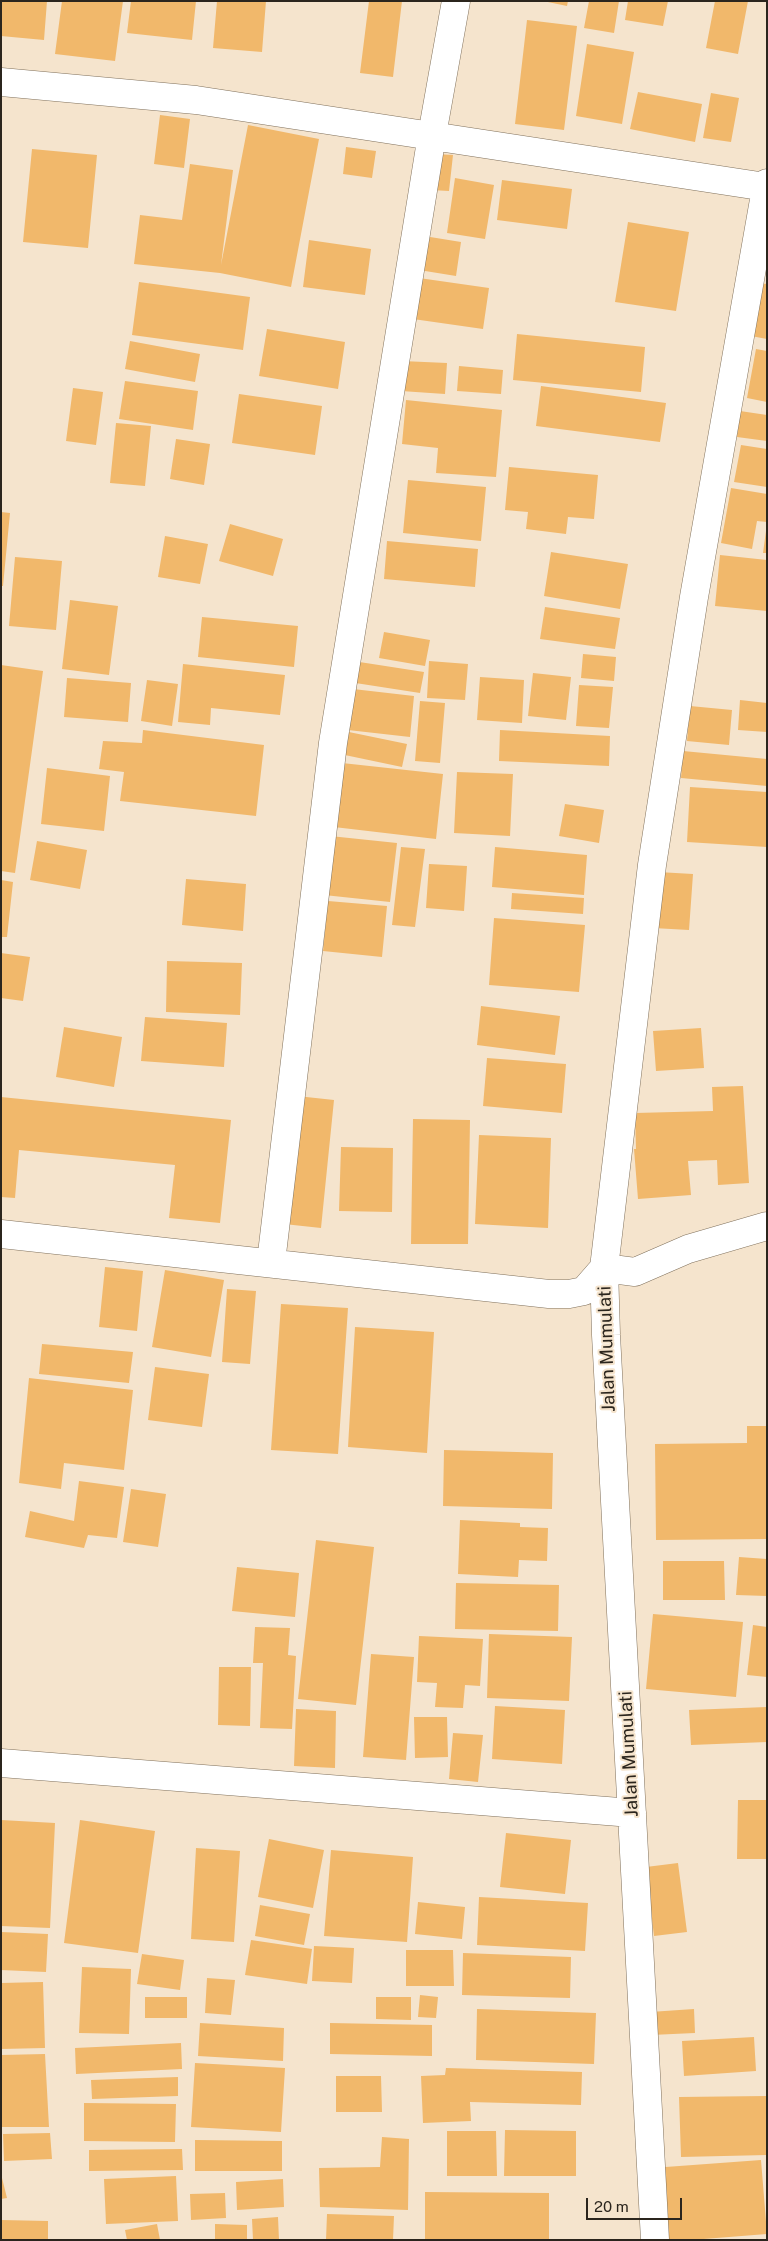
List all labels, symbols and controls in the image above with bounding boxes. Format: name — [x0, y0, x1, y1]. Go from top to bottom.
street label: Jalan Mumulati — [594, 1286, 620, 1412]
street label: Jalan Mumulati — [615, 1690, 643, 1818]
scale bar — [588, 2188, 684, 2220]
text: 20 m — [594, 2198, 629, 2215]

